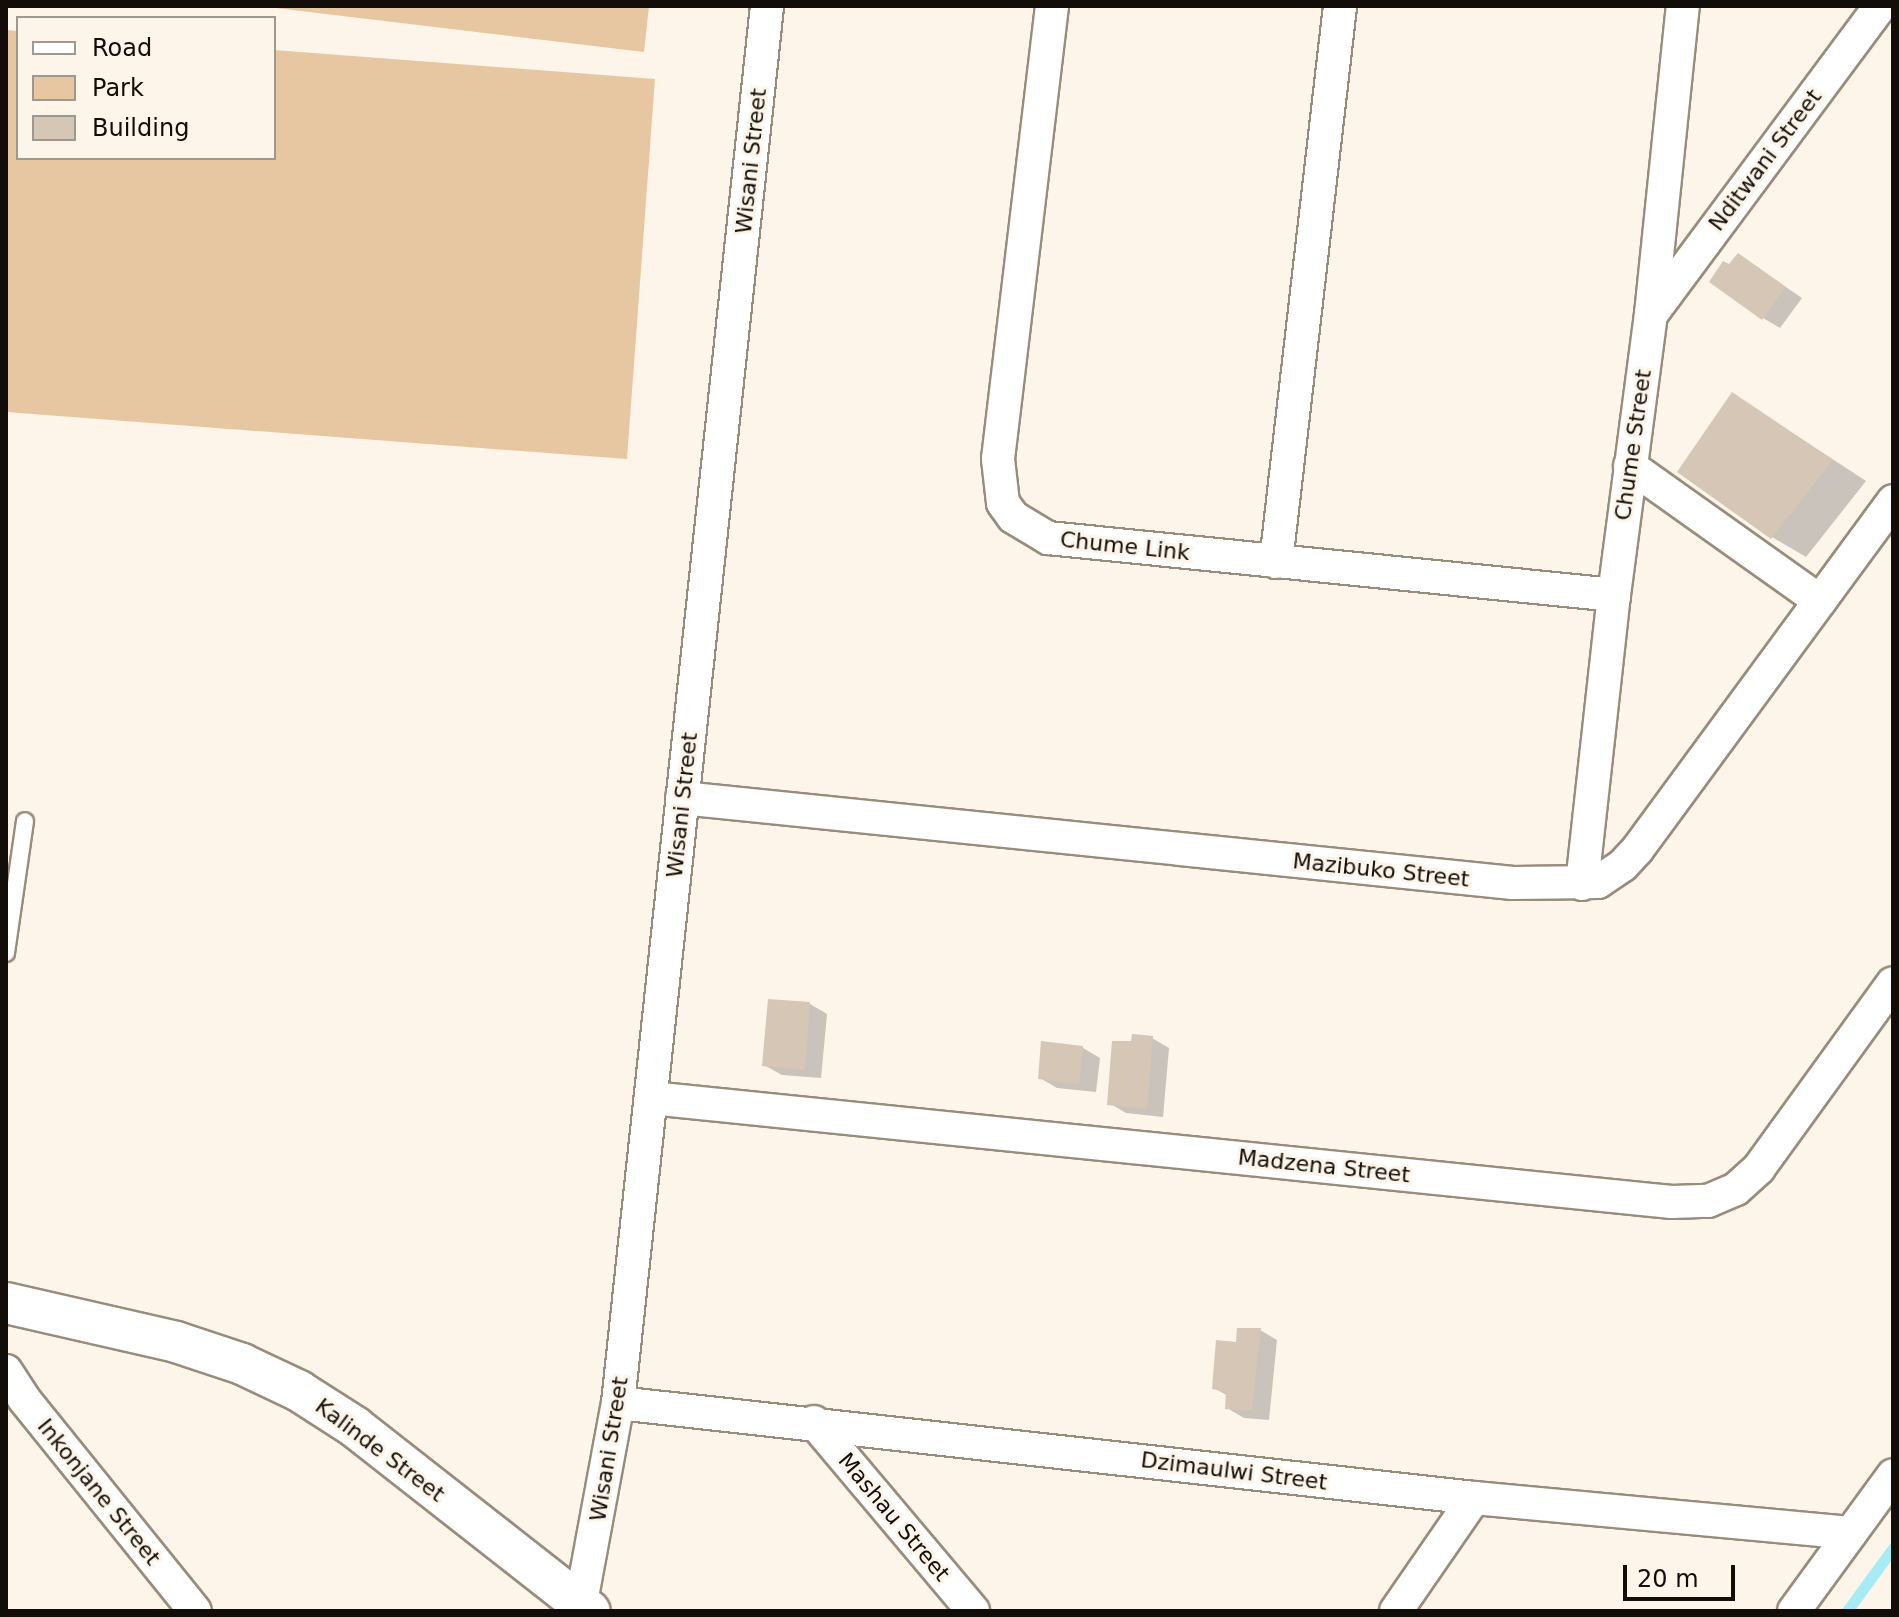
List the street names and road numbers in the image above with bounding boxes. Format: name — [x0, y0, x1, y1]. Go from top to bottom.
street label: Nditwani Street — [1703, 84, 1827, 236]
street label: Wisani Street — [730, 87, 772, 235]
street label: Chume Street — [1609, 368, 1657, 522]
street label: Chume Link — [1059, 526, 1191, 566]
street label: Wisani Street — [661, 731, 703, 879]
street label: Mazibuko Street — [1291, 848, 1471, 892]
street label: Madzena Street — [1237, 1144, 1411, 1188]
street label: Wisani Street — [585, 1375, 633, 1523]
street label: Kalinde Street — [310, 1393, 450, 1507]
street label: Inkonjane Street — [32, 1413, 166, 1571]
street label: Dzimaulwi Street — [1139, 1446, 1329, 1496]
street label: Mashau Street — [833, 1448, 955, 1586]

